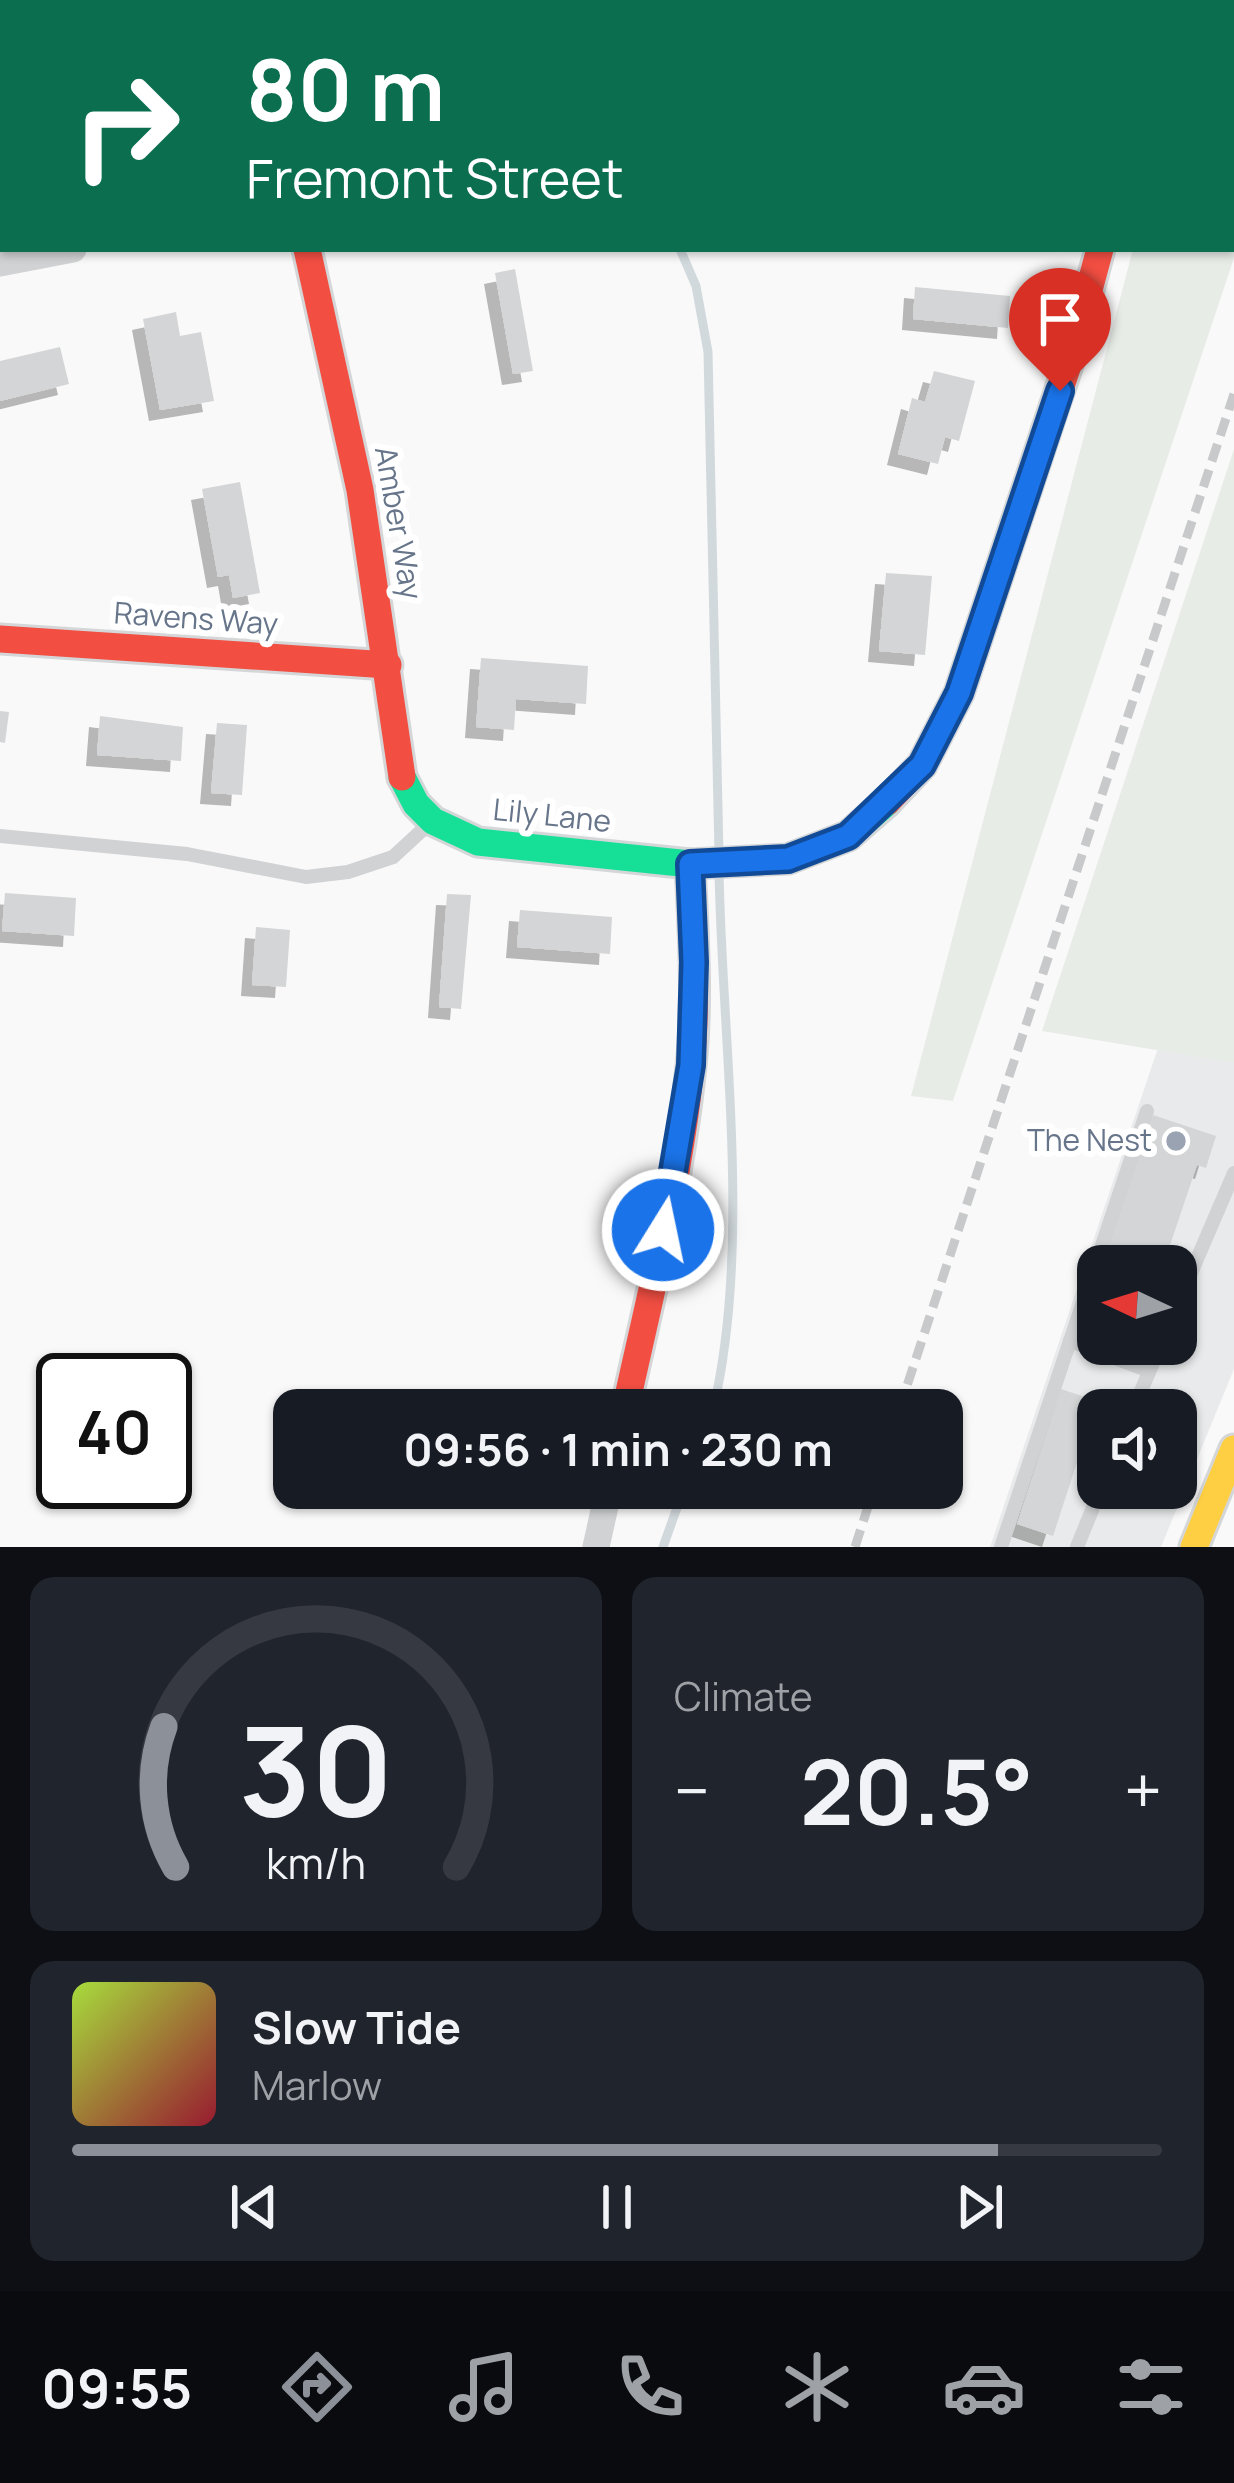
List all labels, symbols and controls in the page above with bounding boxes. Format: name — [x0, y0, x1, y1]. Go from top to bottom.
text: 80 m — [246, 31, 445, 146]
icon: right — [48, 48, 204, 204]
text: Fremont Street — [246, 140, 624, 214]
pin — [1009, 268, 1111, 391]
icon: arrive — [1027, 286, 1093, 352]
street label: Amber Way — [366, 443, 433, 603]
street label: Ravens Way — [113, 591, 280, 644]
street label: Lily Lane — [491, 788, 613, 841]
place label: The Nest — [1027, 1119, 1152, 1160]
marker: The Nest — [1163, 1128, 1189, 1154]
position arrow — [600, 1167, 726, 1293]
north arrow — [1077, 1245, 1197, 1365]
map controls — [1077, 1245, 1197, 1509]
speed limit sign: 40 — [36, 1353, 192, 1509]
button: sound — [1077, 1389, 1197, 1509]
text: 09:56 · 1 min · 230 m — [403, 1418, 833, 1480]
text: Climate — [674, 1669, 813, 1723]
text: 30 — [239, 1683, 393, 1853]
text: 20.5° — [800, 1729, 1033, 1852]
text: − — [674, 1745, 710, 1835]
text: + — [1124, 1745, 1162, 1835]
text: km/h — [266, 1833, 366, 1892]
text: Slow Tide — [252, 1996, 461, 2058]
text: Marlow — [252, 2058, 382, 2112]
icon: previous — [221, 2174, 287, 2240]
icon: pause — [584, 2174, 650, 2240]
icon: next — [947, 2174, 1013, 2240]
icon: directions — [275, 2345, 359, 2429]
icon: music — [442, 2345, 526, 2429]
icon: phone — [608, 2345, 692, 2429]
icon: climate — [775, 2345, 859, 2429]
icon: car — [942, 2345, 1026, 2429]
icon: filters — [1109, 2345, 1193, 2429]
text: 09:55 — [41, 2350, 192, 2424]

